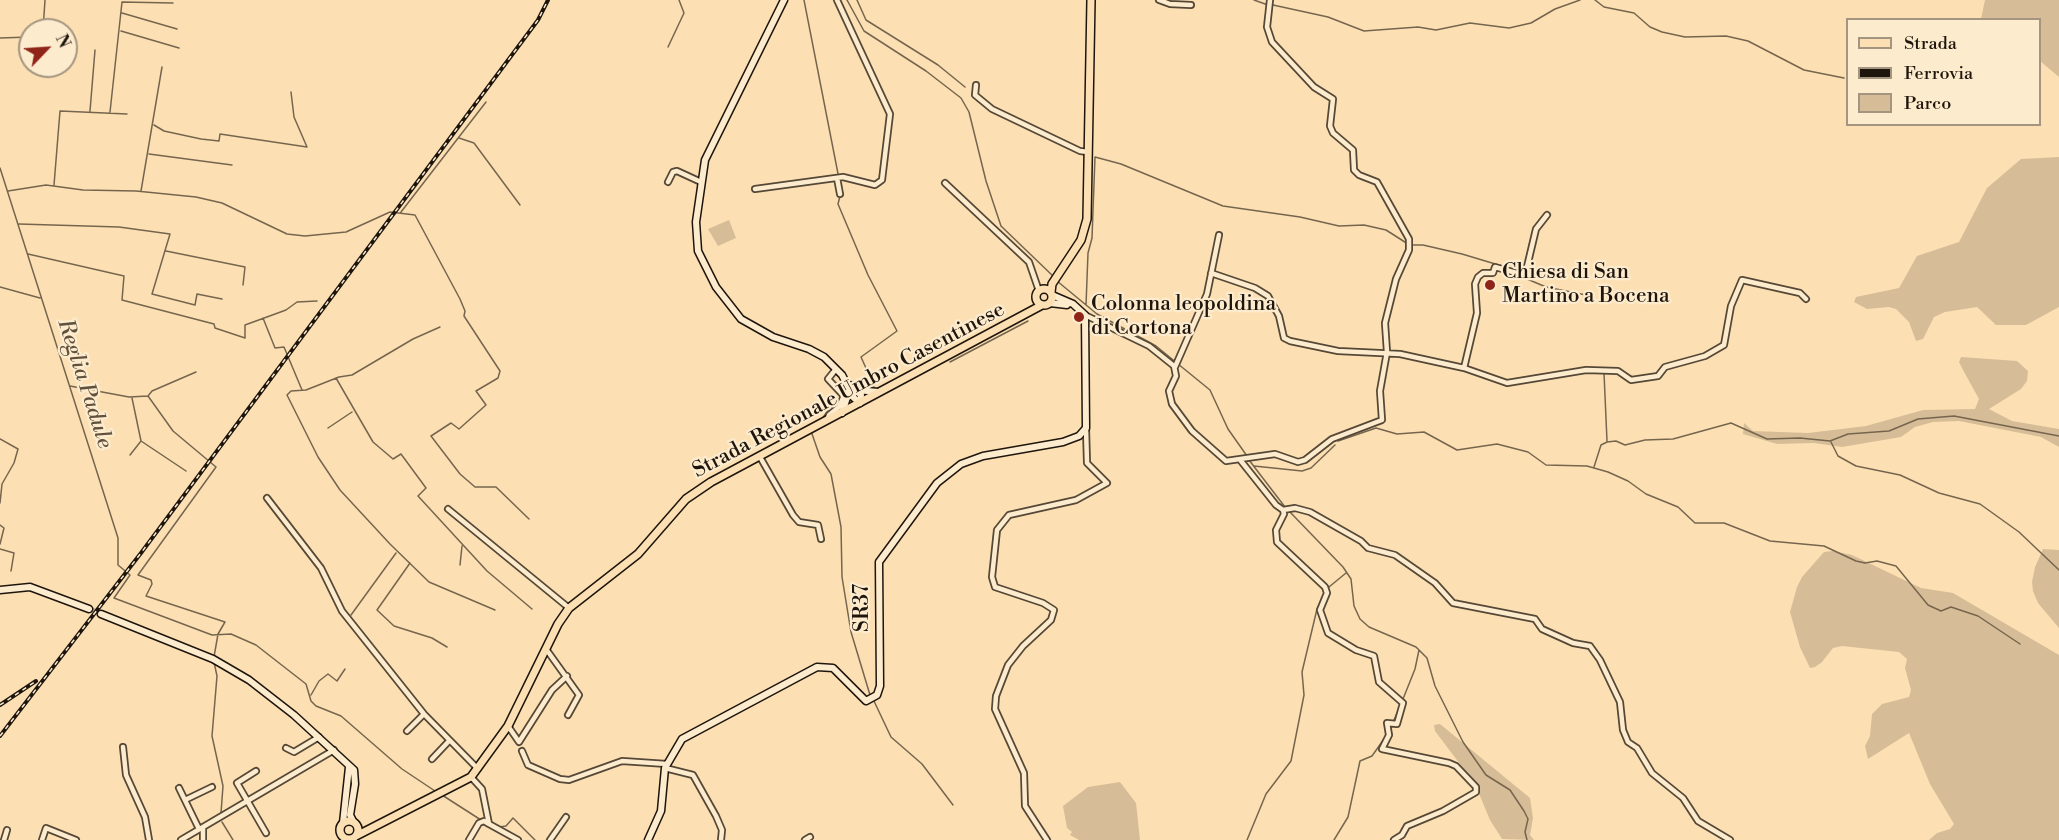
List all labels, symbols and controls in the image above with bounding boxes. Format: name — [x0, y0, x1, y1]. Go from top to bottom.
north arrow — [18, 18, 78, 78]
legend — [1846, 18, 2041, 126]
text: N — [51, 31, 74, 51]
text: Strada — [1904, 32, 1957, 55]
text: Ferrovia — [1904, 62, 1973, 85]
text: Parco — [1904, 92, 1951, 115]
place label: Chiesa di San Martino a Bocena — [1502, 260, 1670, 310]
marker: Chiesa di San Martino a Bocena — [1483, 278, 1497, 292]
place label: Colonna leopoldina di Cortona — [1091, 292, 1276, 342]
street label: Strada Regionale Umbro Casentinese — [689, 298, 1009, 484]
marker: Colonna leopoldina di Cortona — [1072, 310, 1086, 324]
water label: Reglia Padule — [51, 316, 117, 452]
street label: SR37 — [850, 584, 876, 632]

